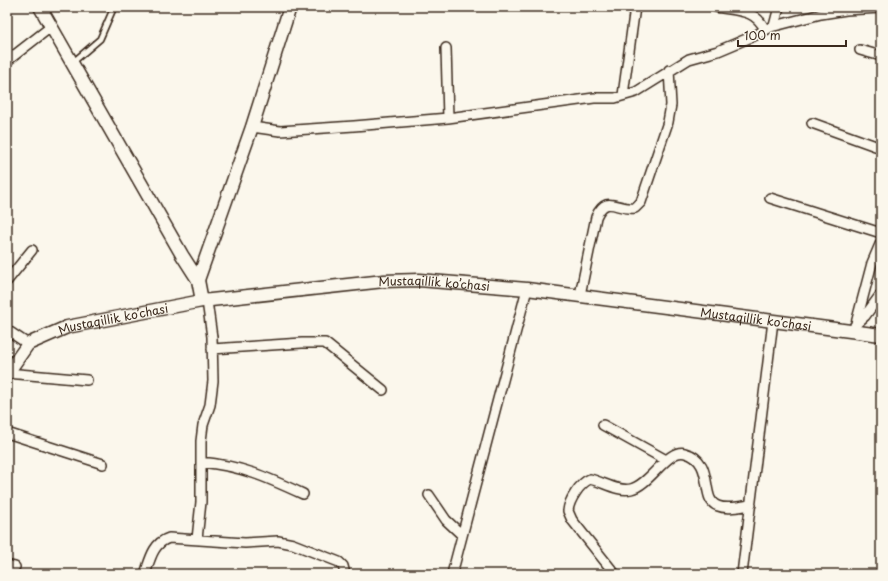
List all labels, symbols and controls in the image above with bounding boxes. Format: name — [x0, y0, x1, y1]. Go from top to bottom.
scale bar — [738, 22, 846, 48]
text: 100 m — [744, 26, 781, 44]
street label: Mustaqillik ko’chasi — [378, 271, 491, 295]
street label: Mustaqillik ko’chasi — [55, 299, 170, 339]
street label: Mustaqillik ko’chasi — [699, 303, 813, 335]

